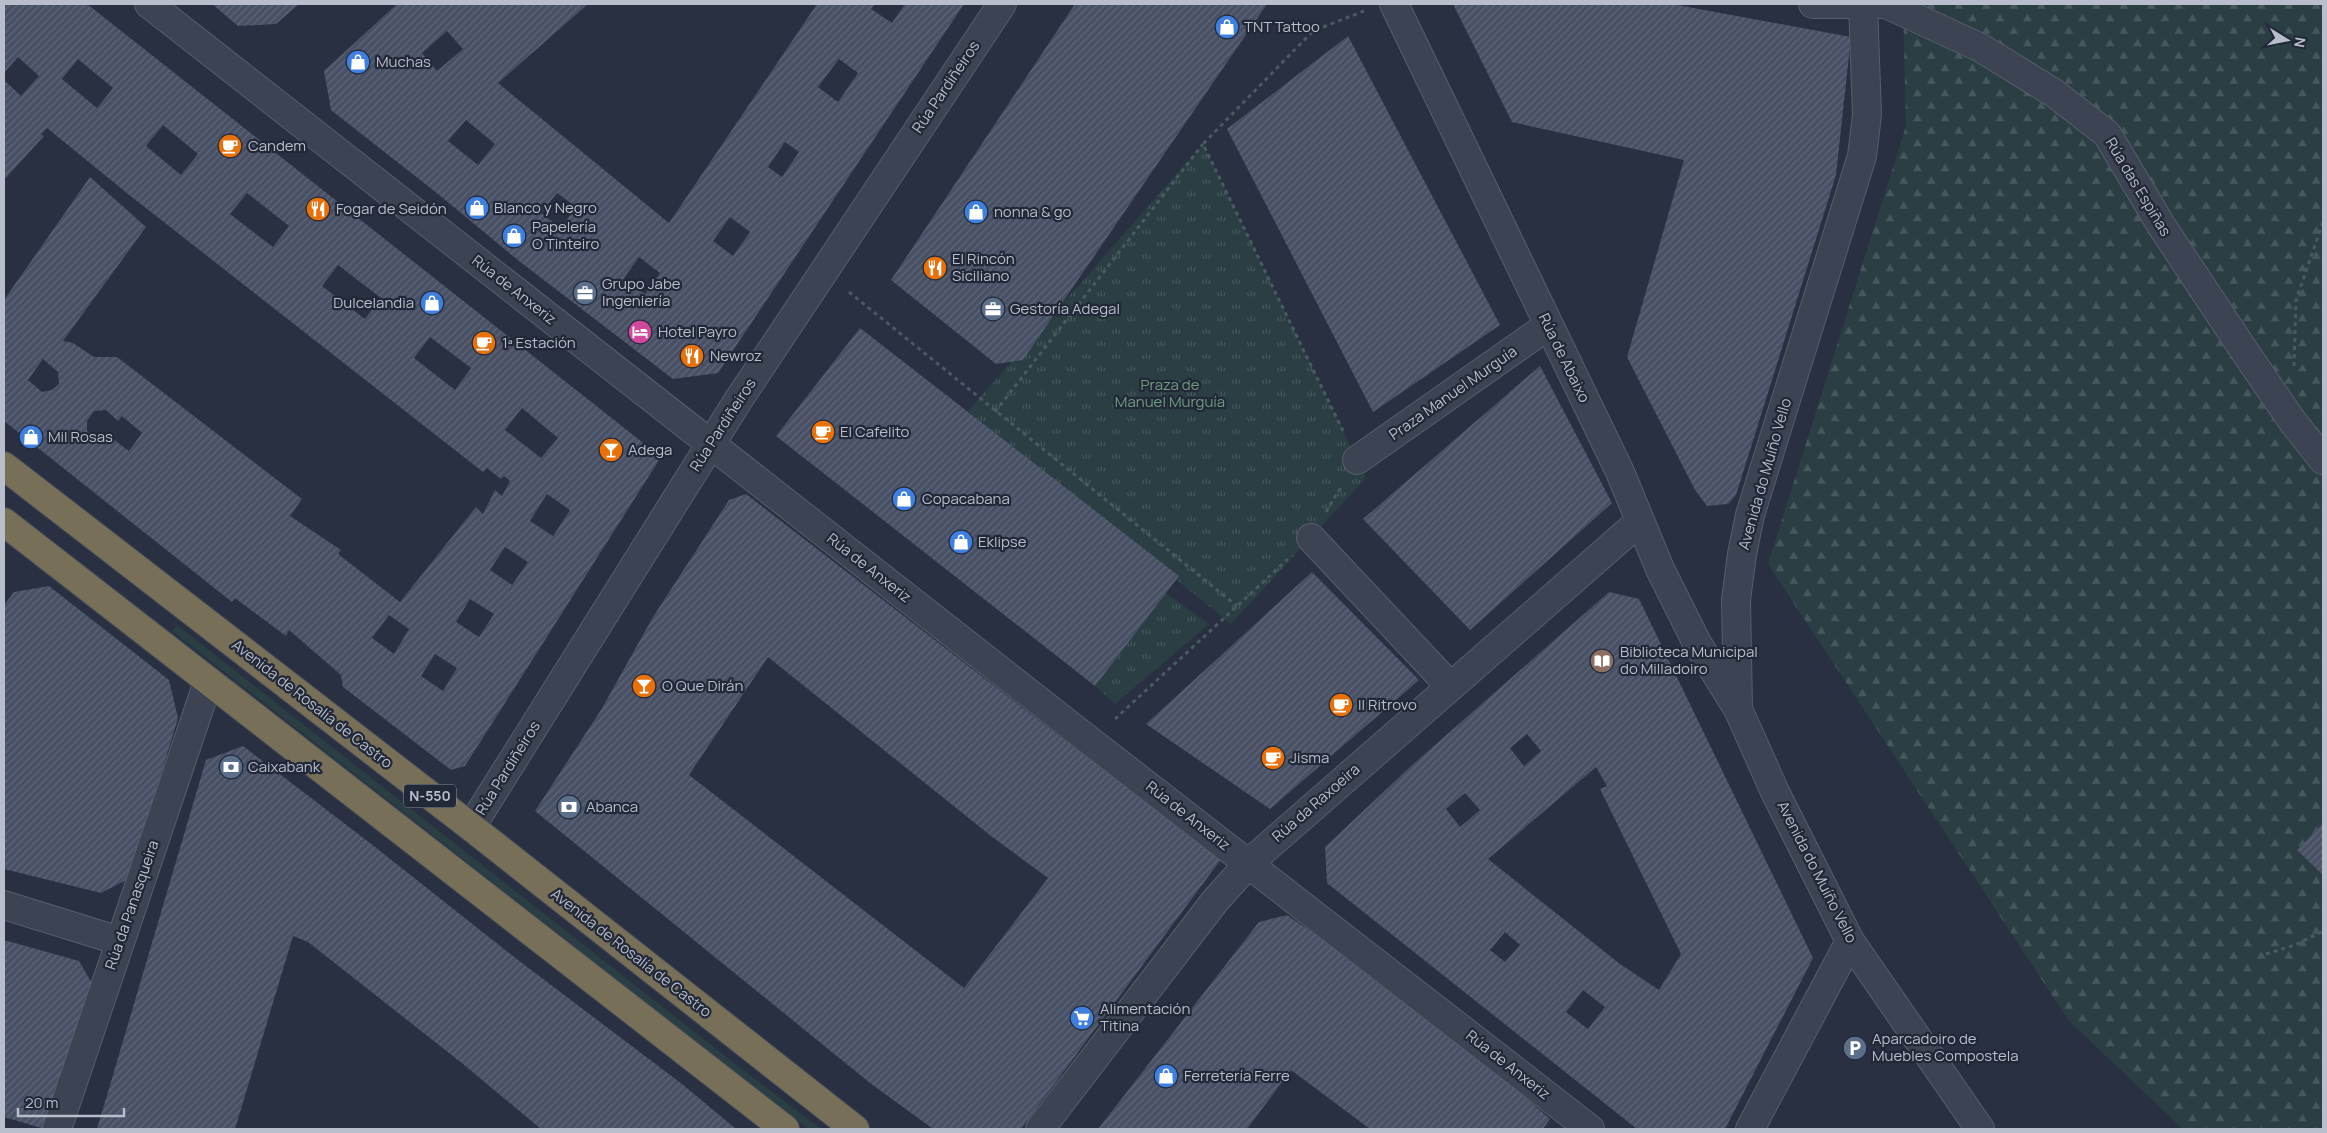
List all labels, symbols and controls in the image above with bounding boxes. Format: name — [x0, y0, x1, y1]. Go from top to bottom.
shop icon: TNT Tattoo — [1214, 14, 1240, 40]
north arrow — [2262, 15, 2312, 65]
place label: TNT Tattoo — [1244, 16, 1320, 37]
street label: Rúa Pardiñeiros — [907, 36, 984, 137]
text: N — [2290, 36, 2311, 49]
shop icon: Muchas — [345, 49, 371, 75]
place label: Muchas — [376, 51, 431, 72]
cafe icon: Candem — [217, 133, 243, 159]
street label: Rúa das Espiñas — [2101, 133, 2176, 240]
place label: Candem — [248, 135, 306, 156]
shop icon: Blanco y Negro — [464, 195, 490, 221]
restaurant icon: Fogar de Seidón — [305, 196, 331, 222]
place label: Blanco y Negro — [494, 197, 597, 218]
place label: Fogar de Seidón — [336, 198, 447, 219]
shop icon: nonna & go — [963, 199, 989, 225]
place label: nonna & go — [994, 201, 1072, 222]
place label: Papelería O Tinteiro — [532, 216, 599, 254]
shop icon: Papelería O Tinteiro — [501, 223, 527, 249]
place label: El Rincón Siciliano — [952, 248, 1015, 286]
street label: Rúa de Anxeriz — [468, 250, 561, 329]
restaurant icon: El Rincón Siciliano — [922, 255, 948, 281]
place label: Grupo Jabe Ingeniería — [602, 273, 681, 311]
office icon: Grupo Jabe Ingeniería — [572, 280, 598, 306]
shop icon: Dulcelandia — [419, 290, 445, 316]
place label: Dulcelandia — [333, 292, 414, 313]
office icon: Gestoría Adegal — [980, 296, 1006, 322]
place label: Gestoría Adegal — [1010, 298, 1120, 319]
street label: Rúa de Abaixo — [1534, 310, 1595, 406]
hotel icon: Hotel Payro — [627, 319, 653, 345]
place label: Hotel Payro — [658, 321, 737, 342]
cafe icon: 1ª Estación — [471, 330, 497, 356]
place label: 1ª Estación — [502, 332, 576, 353]
street label: Praza Manuel Murguía — [1385, 341, 1521, 445]
restaurant icon: Newroz — [679, 343, 705, 369]
place label: Newroz — [710, 345, 762, 366]
street label: Rúa Pardiñeiros — [685, 374, 761, 476]
park label: Praza de Manuel Murguía — [1115, 374, 1225, 412]
street label: Avenida do Muíño Vello — [1733, 396, 1796, 552]
cafe icon: El Cafelito — [810, 419, 836, 445]
place label: El Cafelito — [840, 421, 910, 442]
shop icon: Mil Rosas — [18, 424, 44, 450]
place label: Mil Rosas — [48, 426, 113, 447]
bar icon: Adega — [598, 437, 624, 463]
place label: Adega — [628, 439, 672, 460]
shop icon: Copacabana — [891, 486, 917, 512]
place label: Copacabana — [922, 488, 1010, 509]
street label: Rúa de Anxeriz — [823, 528, 916, 607]
shop icon: Eklipse — [948, 529, 974, 555]
place label: Eklipse — [978, 531, 1027, 552]
street label: Avenida de Rosalía de Castro — [228, 634, 397, 773]
place label: Biblioteca Municipal do Milladoiro — [1620, 641, 1758, 679]
library icon: Biblioteca Municipal do Milladoiro — [1589, 648, 1615, 674]
bar icon: O Que Dirán — [631, 673, 657, 699]
place label: O Que Dirán — [662, 675, 743, 696]
cafe icon: Il Ritrovo — [1328, 692, 1354, 718]
place label: Il Ritrovo — [1358, 694, 1417, 715]
street label: Rúa Pardiñeiros — [470, 716, 545, 819]
cafe icon: Jisma — [1260, 745, 1286, 771]
place label: Jisma — [1290, 747, 1329, 768]
bank icon: Caixabank — [218, 754, 244, 780]
place label: Caixabank — [248, 756, 321, 777]
street label: Rúa da Raxoeira — [1267, 759, 1364, 847]
street label: Rúa de Anxeriz — [1142, 776, 1235, 855]
road number: N-550 — [404, 784, 456, 808]
bank icon: Abanca — [556, 794, 582, 820]
place label: Abanca — [586, 796, 638, 817]
street label: Avenida do Muíño Vello — [1773, 797, 1862, 946]
street label: Rúa da Panasqueira — [100, 837, 164, 972]
street label: Avenida de Rosalía de Castro — [547, 883, 716, 1022]
place label: Alimentación Titina — [1100, 998, 1190, 1036]
supermarket icon: Alimentación Titina — [1069, 1005, 1095, 1031]
street label: Rúa de Anxeriz — [1462, 1025, 1555, 1104]
place label: Aparcadoiro de Muebles Compostela — [1872, 1028, 2019, 1066]
parking icon: Aparcadoiro de Muebles Compostela — [1842, 1035, 1868, 1061]
shop icon: Ferretería Ferre — [1153, 1063, 1179, 1089]
place label: Ferretería Ferre — [1184, 1065, 1290, 1086]
scale bar — [18, 1086, 124, 1118]
text: 20 m — [25, 1092, 58, 1113]

